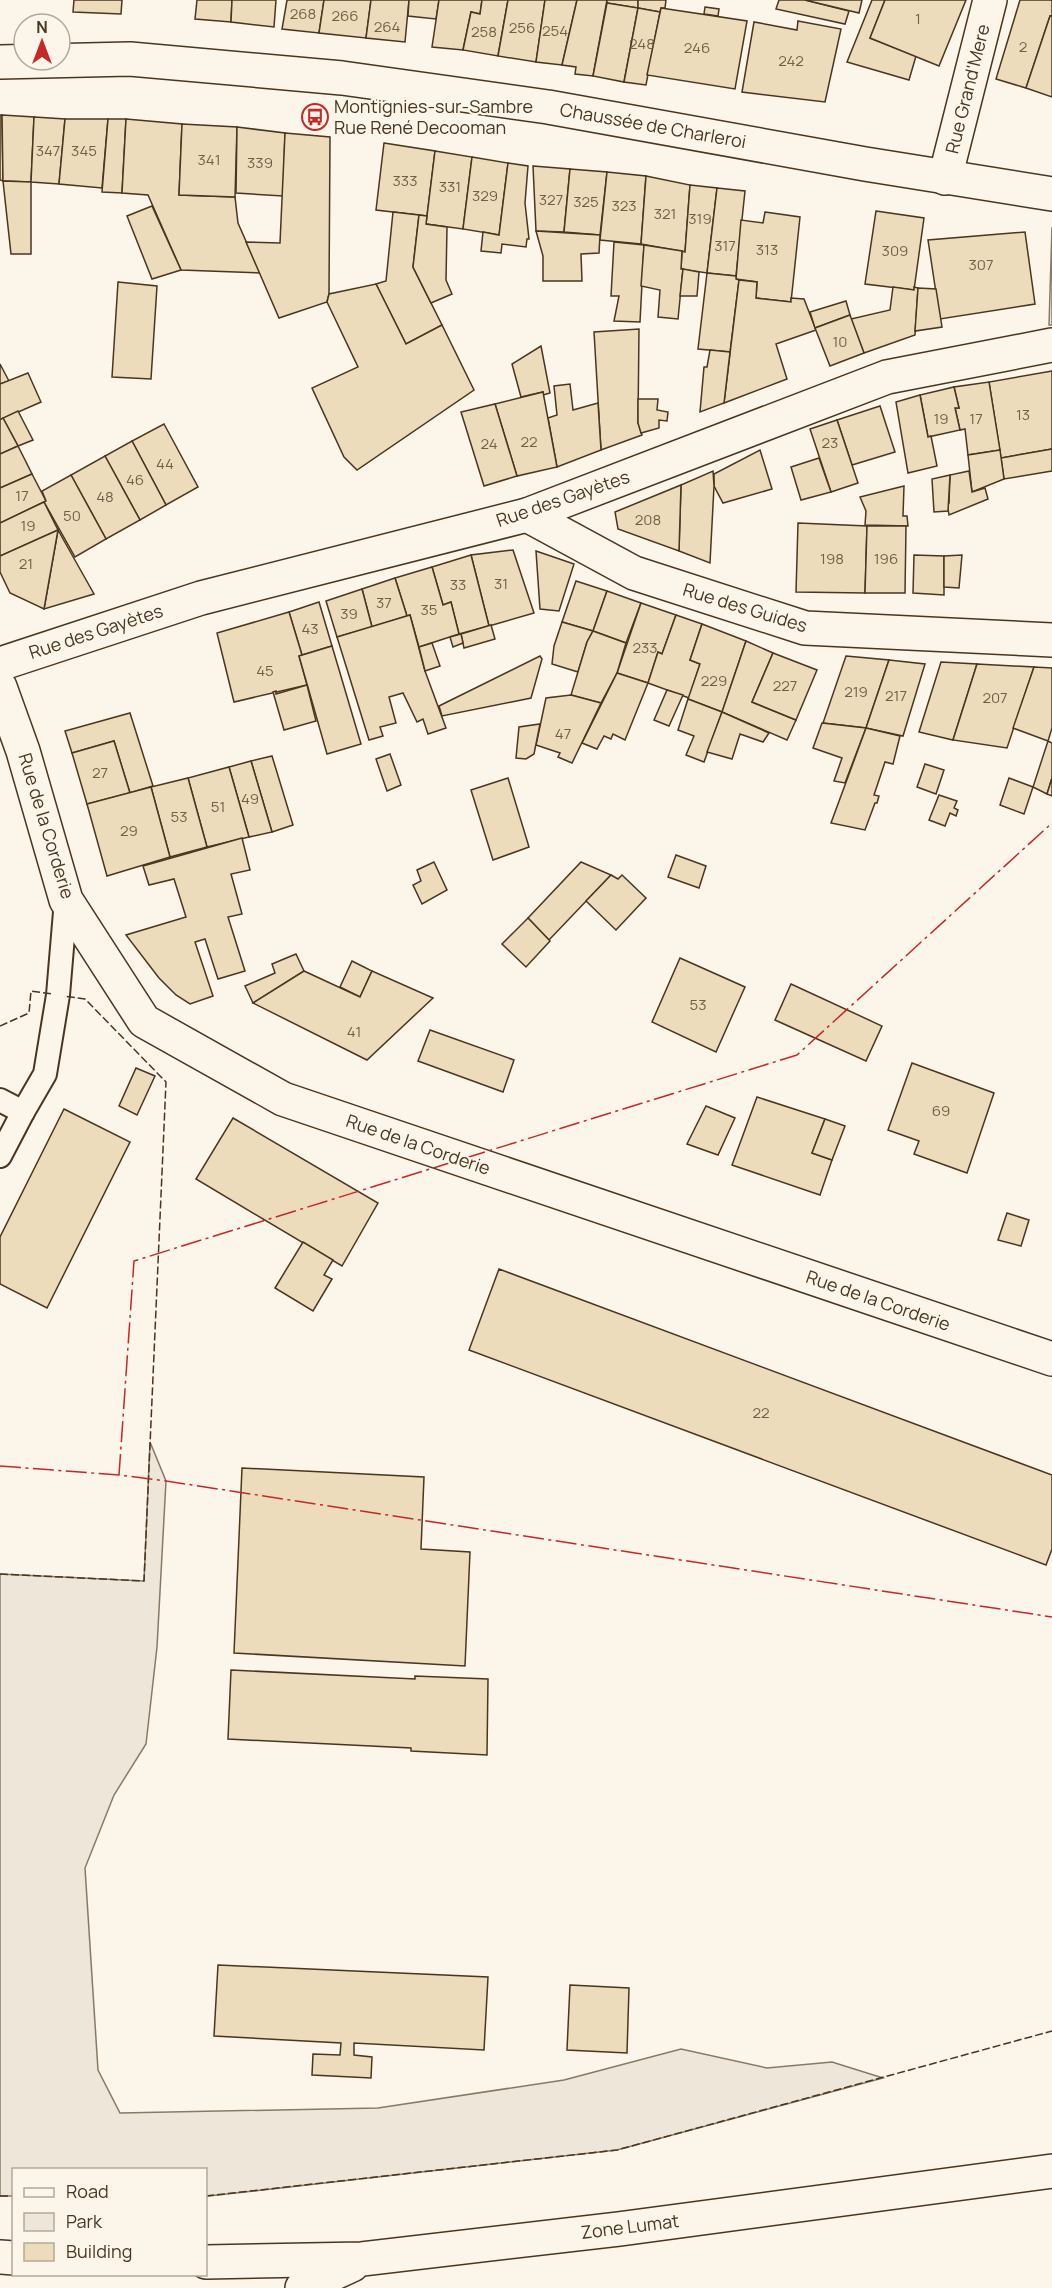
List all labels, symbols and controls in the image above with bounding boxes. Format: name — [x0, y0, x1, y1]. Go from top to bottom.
house number: 268 — [290, 3, 316, 24]
house number: 266 — [331, 5, 359, 26]
house number: 1 — [915, 8, 921, 29]
north arrow — [12, 12, 72, 72]
text: N — [36, 16, 48, 38]
house number: 264 — [374, 16, 401, 37]
house number: 256 — [509, 17, 535, 38]
house number: 254 — [542, 20, 568, 41]
house number: 258 — [471, 21, 497, 42]
street label: Rue Grand'Mere — [939, 22, 995, 156]
house number: 248 — [629, 33, 655, 54]
house number: 2 — [1019, 36, 1027, 57]
house number: 246 — [684, 37, 710, 58]
house number: 242 — [778, 50, 804, 71]
place label: Montignies-sur-Sambre Rue René Decooman — [334, 94, 533, 139]
street label: Chaussée de Charleroi — [558, 97, 748, 153]
bus stop icon: Montignies-sur-Sambre Rue René Decooman — [300, 102, 330, 132]
house number: 347 — [36, 140, 60, 161]
house number: 345 — [71, 140, 97, 161]
house number: 341 — [198, 149, 221, 170]
house number: 339 — [247, 152, 273, 173]
house number: 333 — [393, 170, 417, 191]
house number: 331 — [439, 176, 461, 197]
house number: 329 — [472, 185, 498, 206]
house number: 327 — [539, 189, 563, 210]
house number: 325 — [573, 191, 599, 212]
house number: 323 — [611, 195, 637, 216]
house number: 321 — [654, 203, 676, 224]
house number: 319 — [688, 208, 712, 229]
house number: 317 — [714, 235, 736, 256]
house number: 313 — [756, 239, 778, 260]
house number: 309 — [882, 240, 908, 261]
house number: 307 — [969, 254, 993, 275]
house number: 10 — [833, 331, 848, 352]
house number: 13 — [1016, 404, 1030, 425]
house number: 19 — [933, 408, 949, 429]
house number: 17 — [969, 408, 983, 429]
house number: 22 — [520, 431, 538, 452]
house number: 23 — [822, 432, 838, 453]
house number: 24 — [480, 433, 498, 454]
house number: 44 — [156, 453, 174, 474]
street label: Rue des Gayètes — [493, 464, 632, 532]
house number: 46 — [126, 469, 144, 490]
house number: 17 — [15, 485, 29, 506]
house number: 48 — [96, 486, 114, 507]
house number: 50 — [63, 505, 81, 526]
house number: 208 — [635, 509, 661, 530]
house number: 19 — [20, 515, 36, 536]
house number: 198 — [820, 548, 844, 569]
house number: 196 — [874, 548, 898, 569]
house number: 21 — [19, 553, 33, 574]
house number: 31 — [494, 573, 508, 594]
house number: 33 — [450, 574, 466, 595]
street label: Rue des Guides — [680, 577, 810, 637]
house number: 37 — [376, 592, 392, 613]
street label: Rue des Gayètes — [26, 598, 166, 664]
house number: 35 — [421, 599, 437, 620]
house number: 39 — [340, 603, 358, 624]
house number: 43 — [301, 618, 319, 639]
house number: 233 — [632, 637, 658, 658]
house number: 45 — [256, 660, 274, 681]
house number: 229 — [701, 670, 727, 691]
house number: 227 — [773, 675, 797, 696]
house number: 219 — [844, 681, 868, 702]
house number: 217 — [885, 685, 907, 706]
house number: 207 — [982, 687, 1008, 708]
house number: 47 — [555, 723, 571, 744]
street label: Rue de la Corderie — [13, 750, 81, 901]
house number: 27 — [92, 762, 108, 783]
house number: 49 — [241, 788, 259, 809]
house number: 51 — [211, 796, 225, 817]
house number: 53 — [171, 806, 187, 827]
house number: 29 — [120, 820, 138, 841]
house number: 53 — [690, 994, 706, 1015]
house number: 41 — [347, 1021, 361, 1042]
house number: 69 — [932, 1100, 950, 1121]
street label: Rue de la Corderie — [343, 1108, 494, 1180]
street label: Rue de la Corderie — [803, 1264, 954, 1336]
house number: 22 — [752, 1402, 770, 1423]
legend — [12, 2168, 207, 2276]
text: Road — [66, 2179, 109, 2203]
street label: Zone Lumat — [579, 2208, 680, 2244]
text: Park — [66, 2209, 103, 2233]
text: Building — [66, 2239, 132, 2263]

